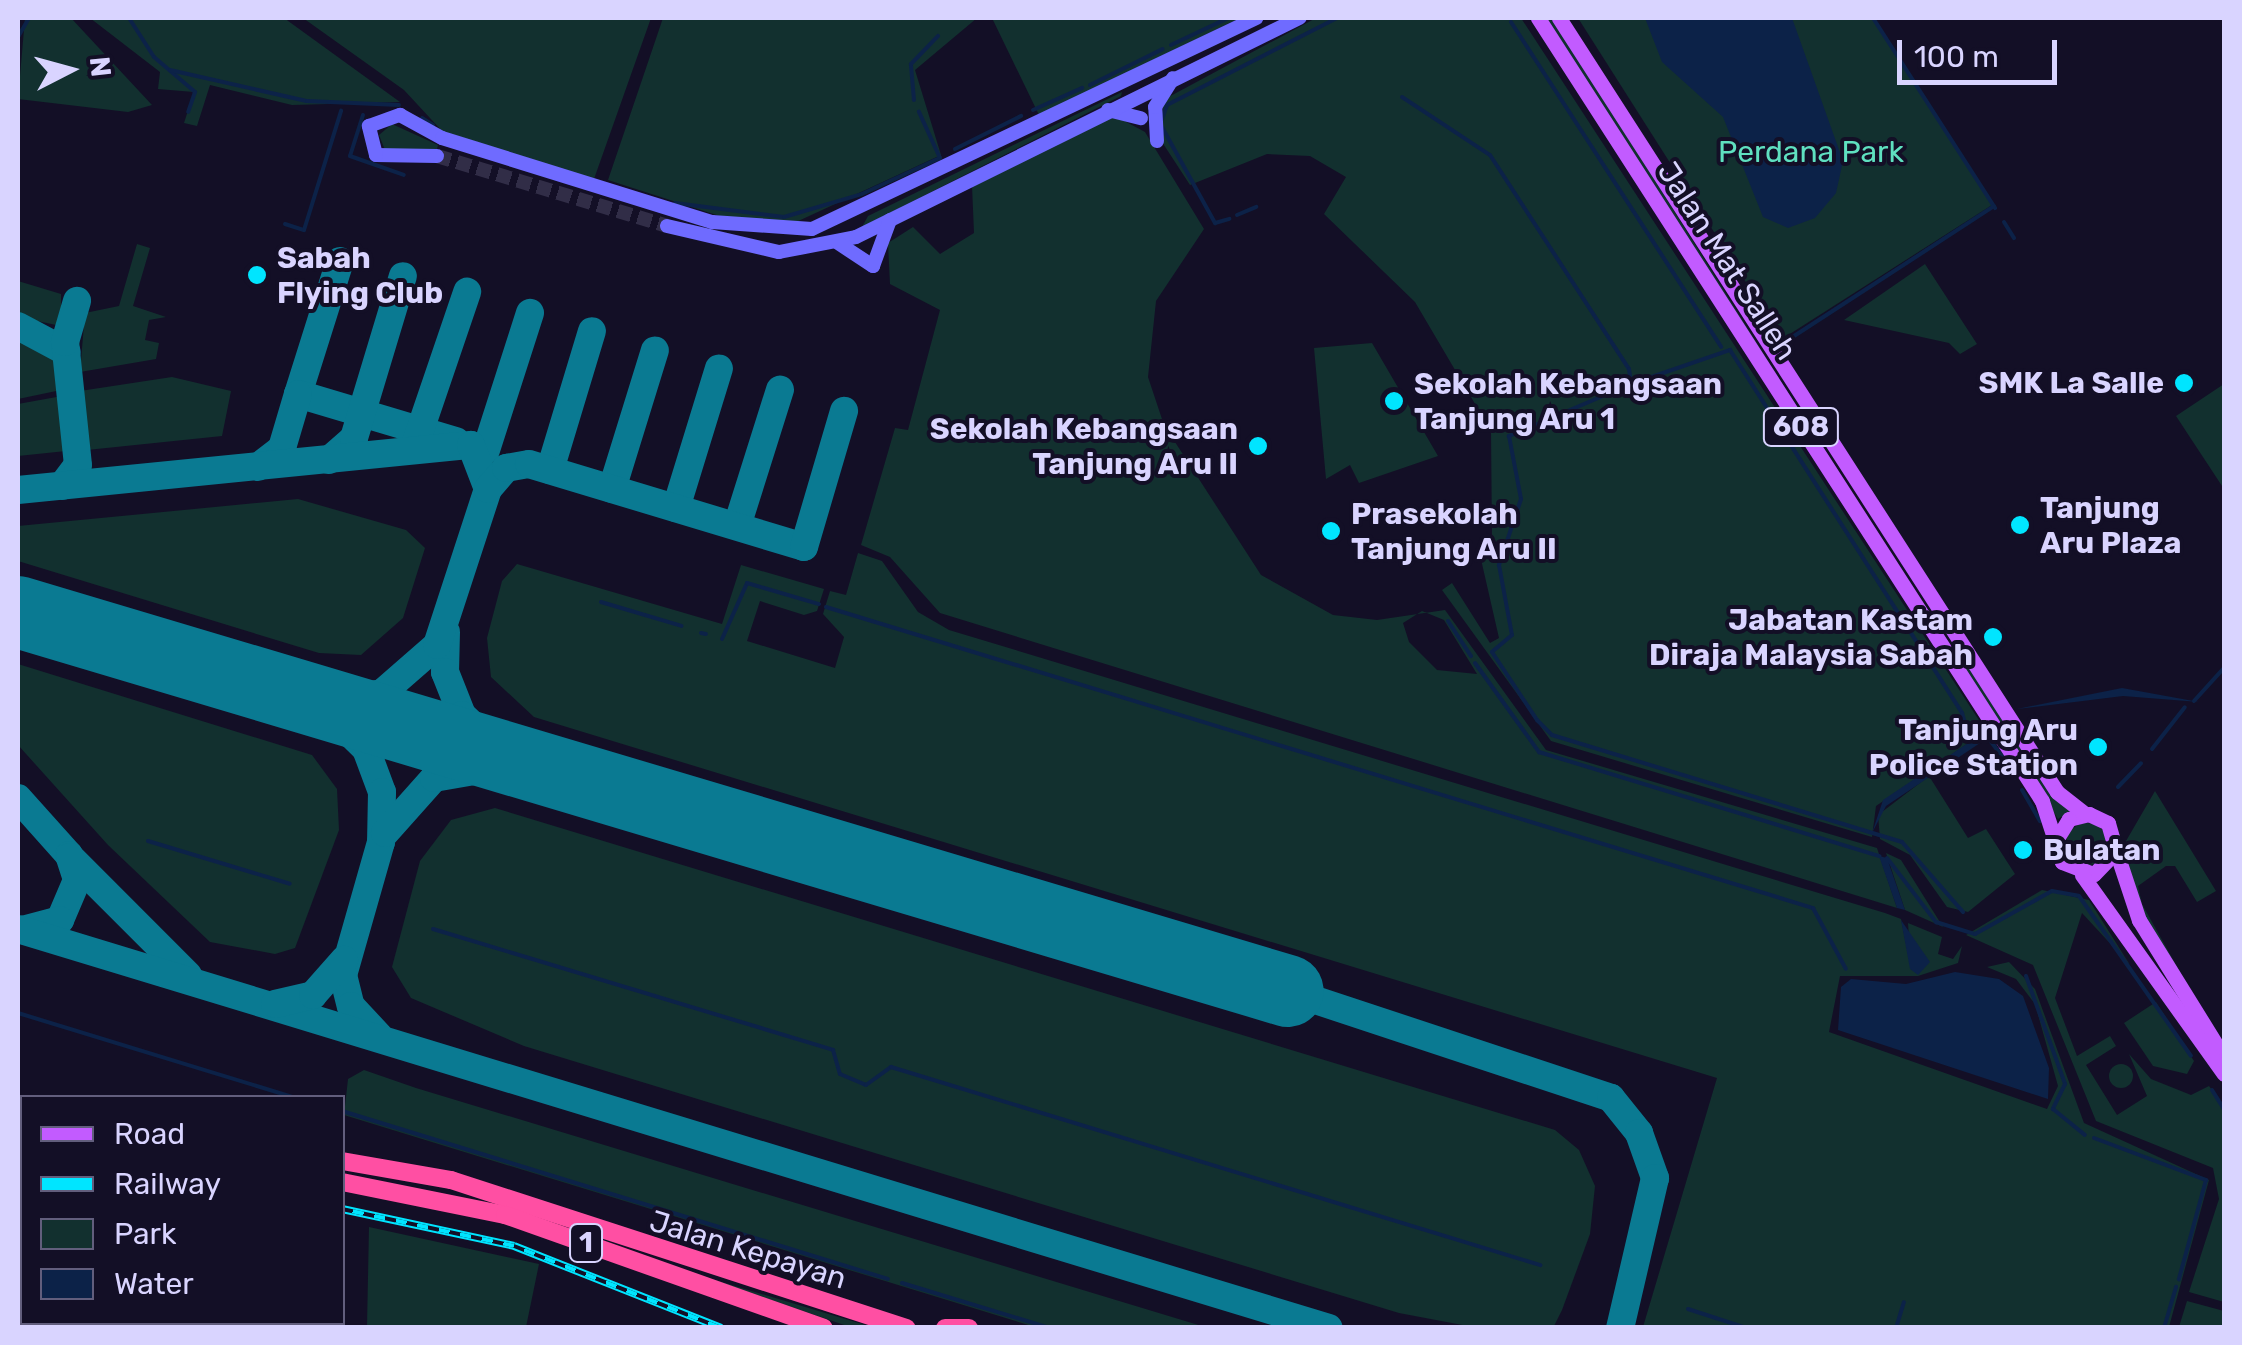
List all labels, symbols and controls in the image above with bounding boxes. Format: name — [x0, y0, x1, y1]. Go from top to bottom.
north arrow — [20, 20, 120, 120]
scale bar — [1902, 20, 2062, 82]
text: 100 m — [1914, 39, 1999, 75]
text: N — [83, 55, 118, 79]
park label: Perdana Park — [1718, 134, 1904, 170]
street label: Jalan Mat Salleh — [1650, 155, 1804, 367]
place label: Sabah Flying Club — [277, 240, 443, 310]
marker: Sabah Flying Club — [246, 264, 268, 286]
place label: SMK La Salle — [1978, 365, 2164, 401]
place label: Sekolah Kebangsaan Tanjung Aru 1 — [1414, 366, 1722, 436]
marker: SMK La Salle — [2173, 372, 2195, 394]
marker: Sekolah Kebangsaan Tanjung Aru 1 — [1383, 390, 1405, 412]
road number: 608 — [1761, 404, 1841, 450]
place label: Sekolah Kebangsaan Tanjung Aru II — [930, 411, 1238, 482]
marker: Sekolah Kebangsaan Tanjung Aru II — [1247, 435, 1269, 457]
place label: Tanjung Aru Plaza — [2040, 490, 2182, 560]
place label: Prasekolah Tanjung Aru II — [1351, 496, 1557, 566]
marker: Tanjung Aru Plaza — [2009, 514, 2031, 536]
marker: Prasekolah Tanjung Aru II — [1320, 520, 1342, 542]
place label: Jabatan Kastam Diraja Malaysia Sabah — [1649, 602, 1973, 672]
marker: Jabatan Kastam Diraja Malaysia Sabah — [1982, 626, 2004, 648]
place label: Tanjung Aru Police Station — [1869, 712, 2078, 782]
marker: Tanjung Aru Police Station — [2087, 736, 2109, 758]
place label: Bulatan — [2043, 832, 2160, 868]
marker: Bulatan — [2012, 839, 2034, 861]
legend — [20, 1095, 345, 1325]
text: Road — [114, 1116, 185, 1152]
text: Railway — [114, 1166, 221, 1202]
street label: Jalan Kepayan — [645, 1203, 851, 1297]
text: Park — [114, 1216, 176, 1252]
road number: 1 — [568, 1220, 604, 1266]
text: Water — [114, 1266, 194, 1302]

